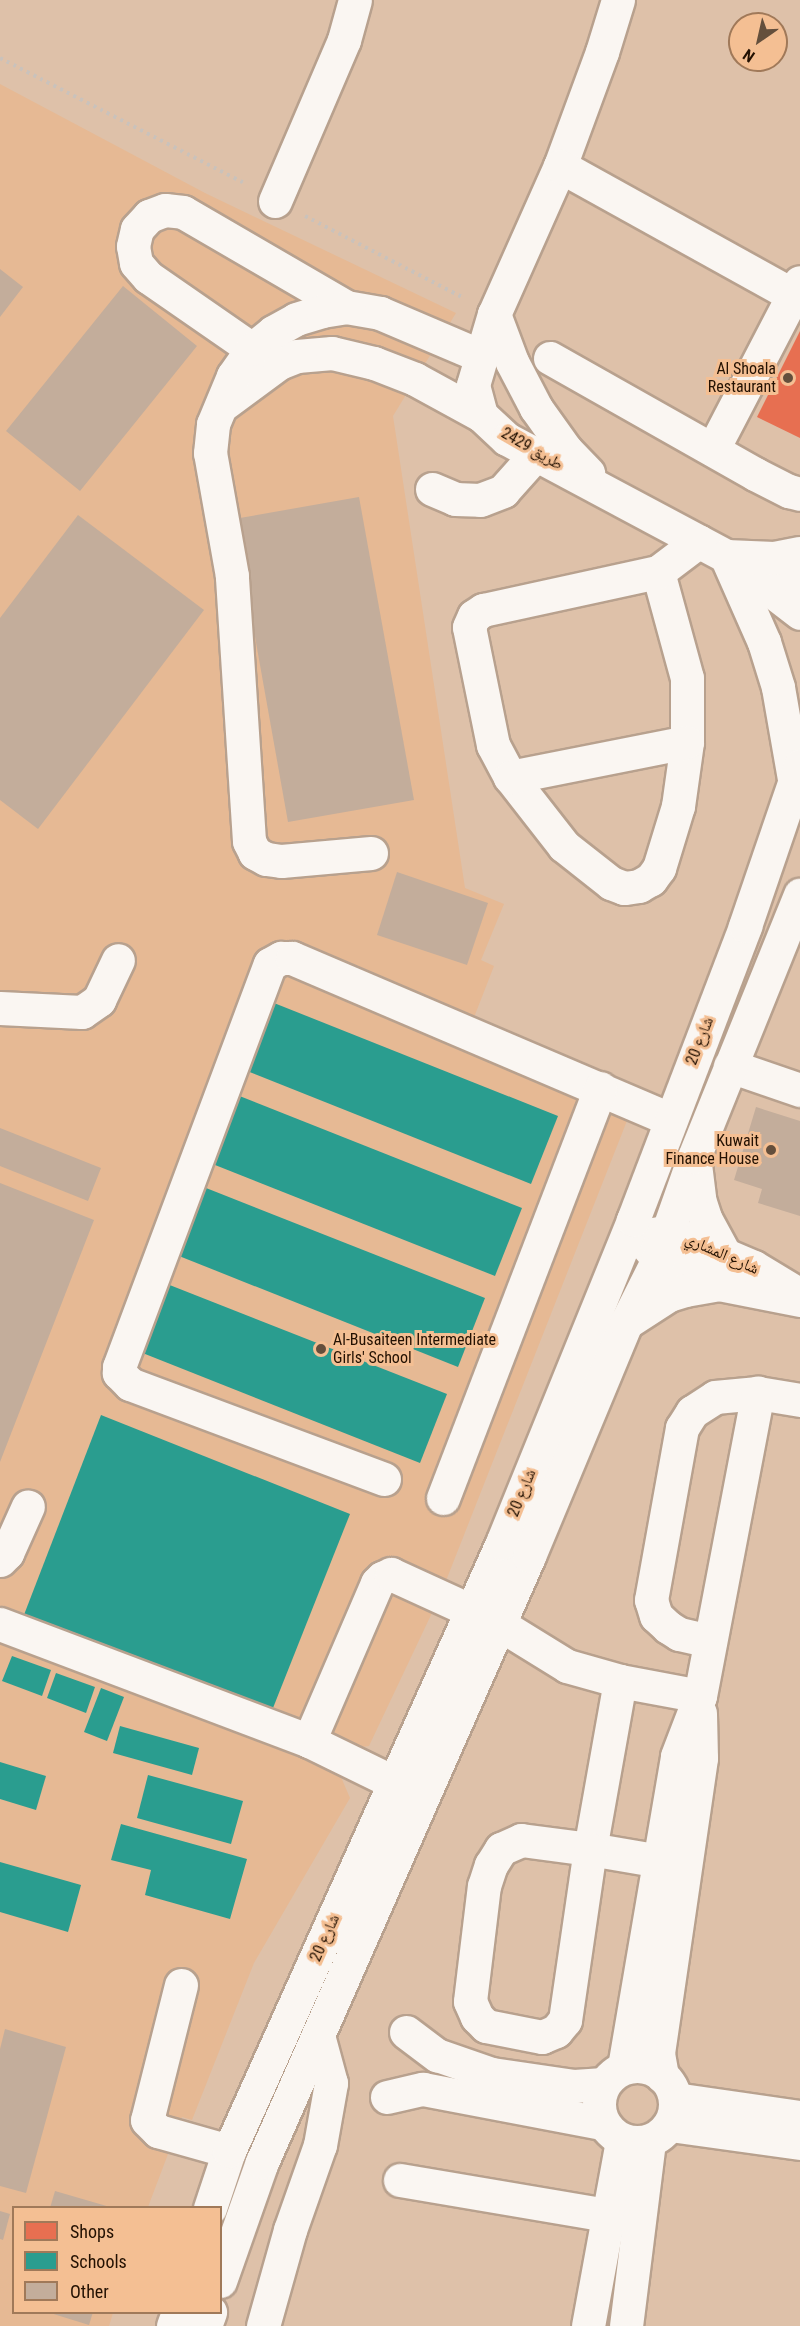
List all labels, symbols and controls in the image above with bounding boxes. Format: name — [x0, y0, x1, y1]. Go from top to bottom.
north arrow — [728, 12, 788, 72]
text: N — [739, 45, 758, 66]
place label: Al Shoala Restaurant — [708, 359, 776, 397]
marker: Al Shoala Restaurant — [781, 371, 795, 385]
street label: طريق 2429 — [498, 424, 566, 474]
street label: شارع 20 — [682, 1014, 718, 1068]
place label: Kuwait Finance House — [665, 1131, 759, 1169]
marker: Kuwait Finance House — [764, 1143, 778, 1157]
street label: شارع المشاري — [682, 1229, 762, 1279]
place label: Al-Busaiteen Intermediate Girls' School — [333, 1330, 496, 1368]
marker: Al-Busaiteen Intermediate Girls' School — [314, 1342, 328, 1356]
street label: شارع 20 — [504, 1466, 540, 1520]
street label: شارع 20 — [306, 1911, 344, 1965]
legend — [12, 2206, 222, 2314]
text: Shops — [70, 2221, 114, 2242]
text: Schools — [70, 2251, 127, 2272]
text: Other — [70, 2281, 109, 2302]

